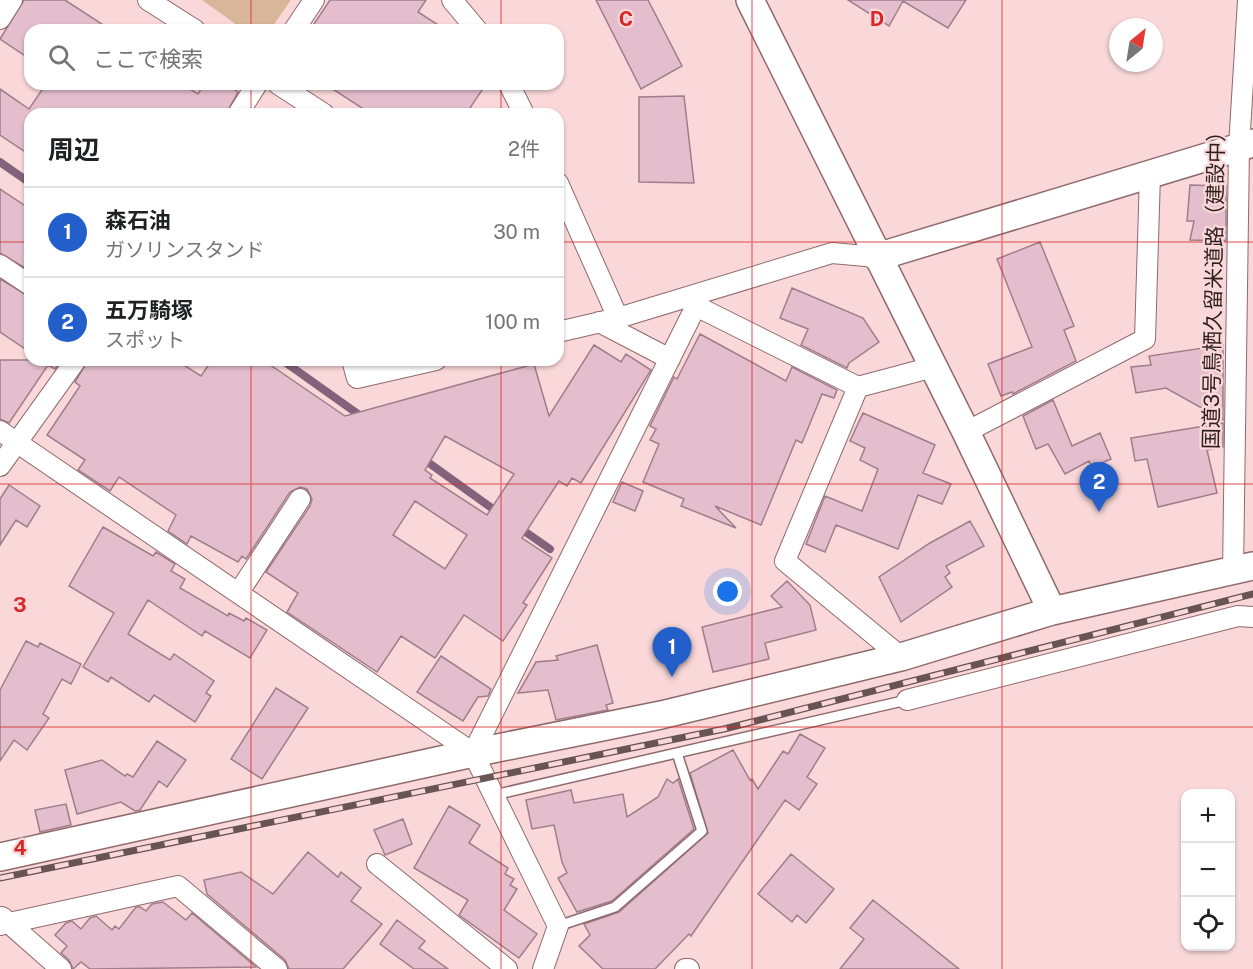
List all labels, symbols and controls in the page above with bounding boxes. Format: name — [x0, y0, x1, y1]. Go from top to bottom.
text: C — [619, 7, 633, 31]
text: D — [870, 7, 884, 31]
north arrow — [1109, 18, 1163, 72]
search box — [24, 24, 564, 90]
icon: search — [45, 41, 78, 74]
text: ここで検索 — [93, 46, 203, 72]
street label: 国道3号鳥栖久留米道路（建設中） — [1198, 121, 1229, 449]
text: 周辺 — [48, 134, 100, 165]
text: 2件 — [508, 137, 540, 161]
text: 森石油 — [105, 207, 171, 233]
text: 1 — [63, 220, 72, 244]
text: 30 m — [493, 220, 540, 244]
text: ガソリンスタンド — [105, 238, 265, 262]
text: 五万騎塚 — [105, 297, 193, 323]
text: 2 — [61, 310, 74, 334]
text: 100 m — [485, 310, 540, 334]
text: スポット — [105, 328, 185, 352]
pin: 2 — [1080, 462, 1118, 512]
your location — [713, 577, 742, 606]
text: 3 — [13, 593, 27, 617]
pin: 1 — [652, 628, 692, 677]
map controls — [1181, 789, 1235, 951]
button: + — [1181, 789, 1235, 843]
text: 4 — [13, 836, 27, 860]
button: − — [1181, 843, 1235, 897]
button: locate — [1181, 897, 1235, 951]

